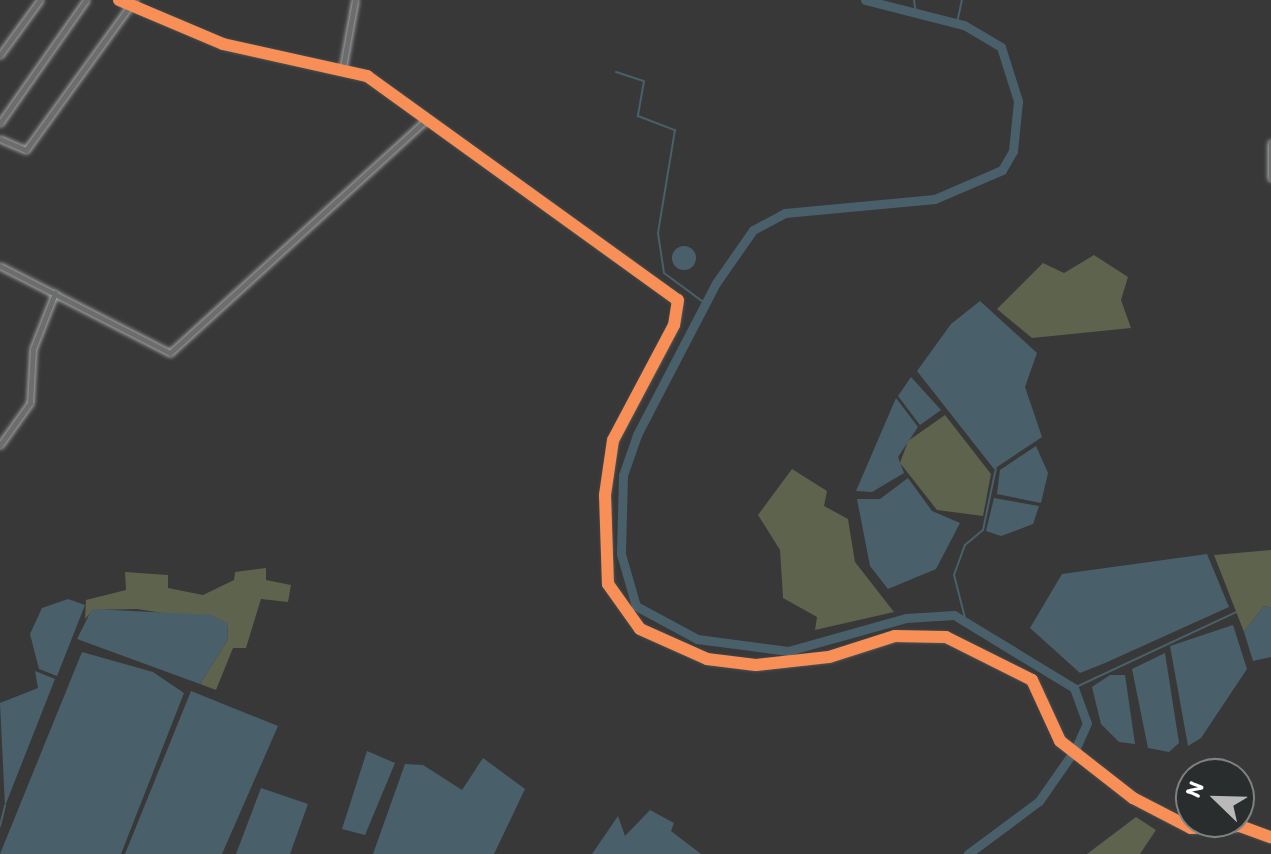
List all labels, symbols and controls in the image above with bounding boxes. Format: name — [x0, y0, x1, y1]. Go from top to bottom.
north arrow — [1175, 758, 1255, 838]
text: N — [1179, 777, 1210, 801]

